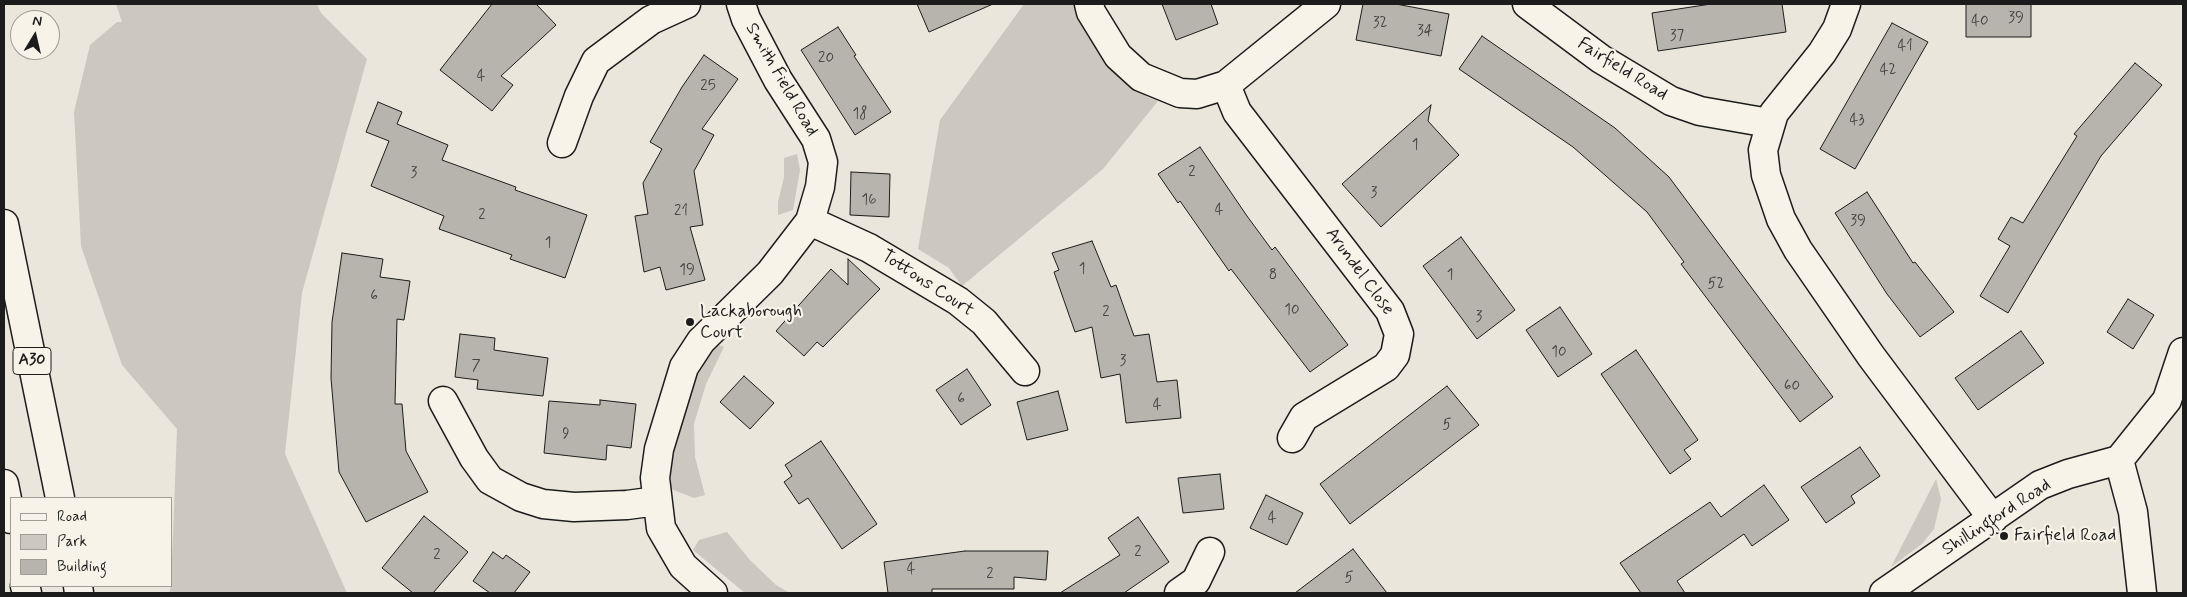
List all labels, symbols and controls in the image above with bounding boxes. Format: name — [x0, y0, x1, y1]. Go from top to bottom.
north arrow — [10, 10, 60, 60]
house number: 39 — [2008, 10, 2024, 28]
text: N — [31, 12, 43, 31]
house number: 40 — [1971, 13, 1989, 31]
house number: 32 — [1373, 15, 1387, 33]
street label: Smith Field Road — [740, 19, 822, 141]
house number: 34 — [1417, 23, 1433, 41]
house number: 37 — [1670, 28, 1684, 46]
street label: Fairfield Road — [1573, 34, 1671, 106]
house number: 41 — [1897, 38, 1913, 56]
house number: 20 — [818, 50, 834, 68]
house number: 42 — [1880, 62, 1896, 80]
house number: 4 — [477, 68, 485, 86]
house number: 25 — [700, 78, 716, 96]
house number: 18 — [853, 106, 867, 124]
house number: 43 — [1849, 112, 1865, 130]
house number: 1 — [1412, 137, 1418, 155]
house number: 2 — [1188, 164, 1196, 182]
house number: 3 — [411, 165, 417, 183]
house number: 3 — [1371, 185, 1377, 203]
house number: 16 — [862, 192, 876, 210]
house number: 4 — [1215, 202, 1223, 220]
house number: 21 — [674, 203, 688, 221]
house number: 2 — [478, 207, 486, 225]
house number: 39 — [1850, 213, 1866, 231]
street label: Arundel Close — [1320, 224, 1398, 320]
house number: 1 — [545, 235, 551, 253]
street label: Tottons Court — [877, 246, 977, 322]
house number: 1 — [1079, 261, 1085, 279]
house number: 19 — [679, 262, 695, 280]
house number: 8 — [1269, 267, 1277, 285]
house number: 1 — [1447, 267, 1453, 285]
house number: 52 — [1708, 276, 1724, 294]
house number: 6 — [370, 288, 378, 306]
place label: Lackaborough Court — [700, 301, 802, 344]
house number: 10 — [1284, 302, 1300, 320]
house number: 2 — [1102, 304, 1110, 322]
house number: 3 — [1476, 309, 1482, 327]
marker: Lackaborough Court — [684, 316, 696, 328]
house number: 10 — [1551, 344, 1567, 362]
road number: A30 — [13, 348, 51, 374]
house number: 3 — [1120, 353, 1126, 371]
house number: 7 — [471, 358, 481, 376]
house number: 60 — [1784, 378, 1800, 396]
house number: 6 — [957, 391, 965, 409]
house number: 4 — [1153, 397, 1161, 415]
house number: 5 — [1443, 417, 1451, 435]
house number: 9 — [562, 426, 570, 444]
street label: Shillingford Road — [1938, 475, 2056, 561]
legend — [10, 497, 172, 587]
text: Road — [57, 507, 87, 527]
house number: 4 — [1268, 510, 1276, 528]
place label: Fairfield Road — [2014, 525, 2116, 547]
marker: Fairfield Road — [1998, 530, 2010, 542]
text: Park — [57, 532, 87, 552]
house number: 2 — [1134, 544, 1142, 562]
house number: 2 — [433, 547, 441, 565]
text: Building — [57, 557, 107, 577]
house number: 4 — [907, 561, 915, 579]
house number: 2 — [986, 566, 994, 584]
house number: 5 — [1345, 570, 1353, 588]

